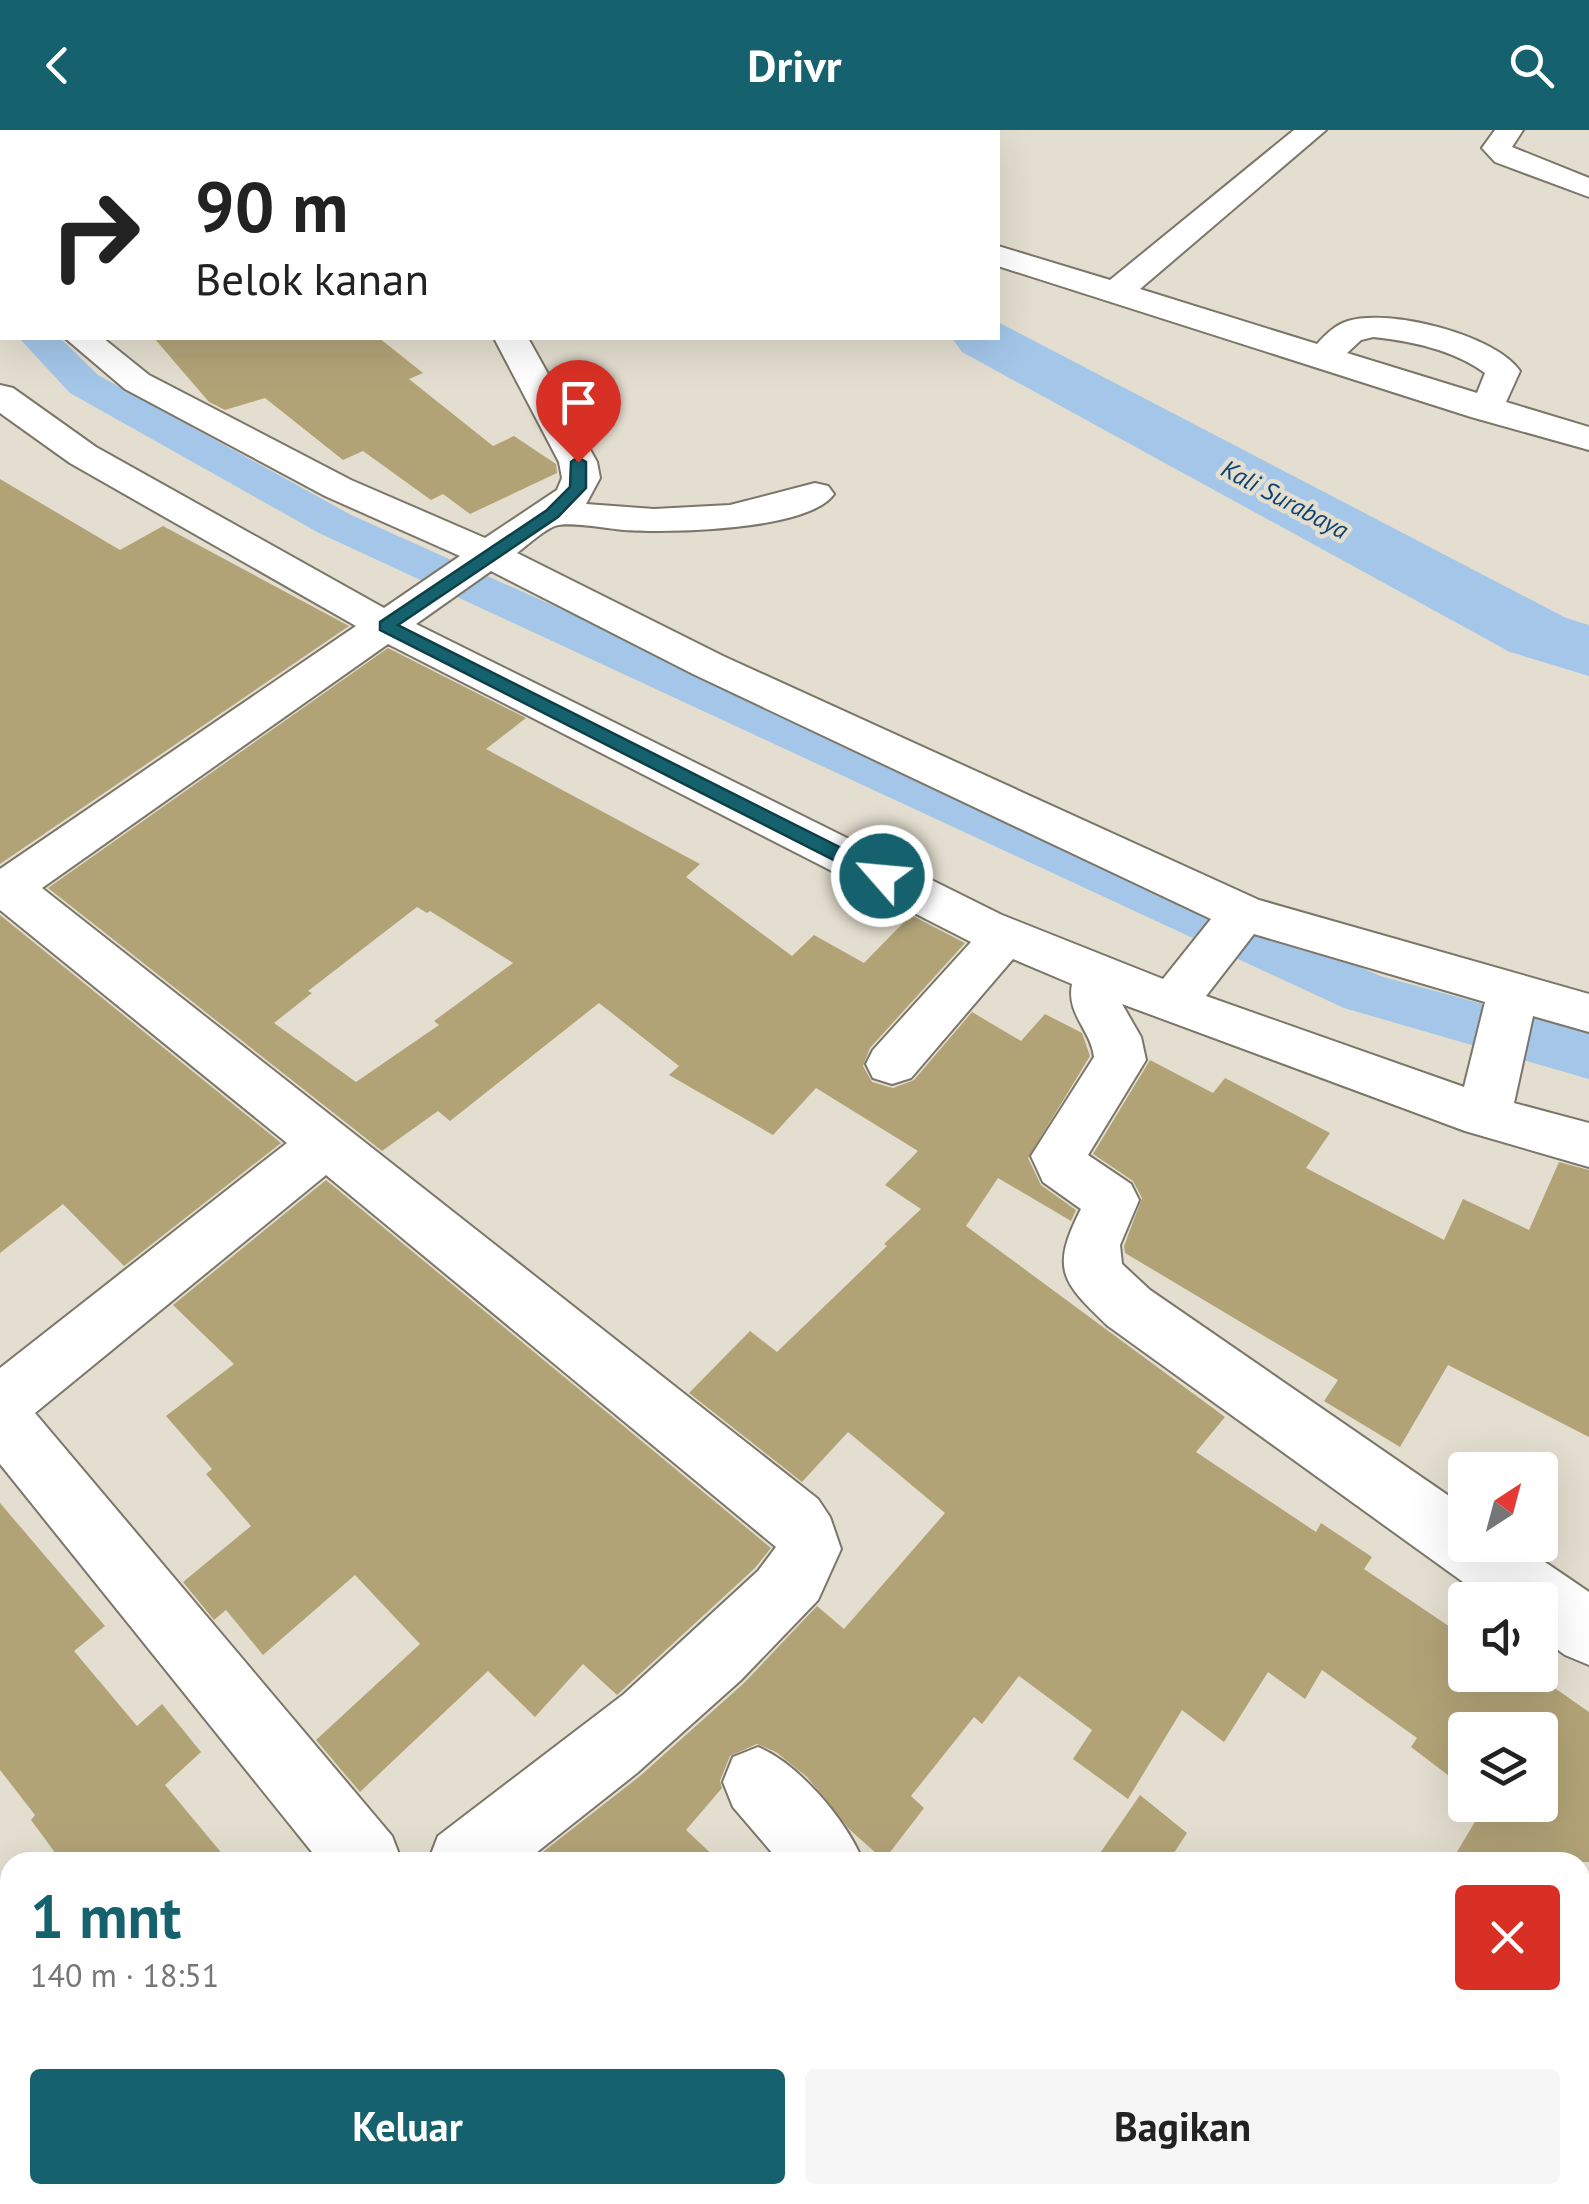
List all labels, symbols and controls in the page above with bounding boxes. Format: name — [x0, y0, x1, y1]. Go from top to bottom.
text: Drivr — [747, 36, 842, 94]
icon: back — [30, 38, 85, 93]
icon: search — [1504, 38, 1559, 93]
text: 90 m — [195, 161, 348, 251]
icon: right — [30, 170, 160, 300]
text: Belok kanan — [195, 249, 429, 307]
pin — [536, 360, 621, 463]
icon: arrive — [551, 375, 606, 430]
water label: Kali Surabaya — [1216, 452, 1354, 546]
position arrow — [830, 824, 934, 928]
north arrow — [1448, 1452, 1558, 1562]
map controls — [1448, 1452, 1558, 1822]
button: sound — [1448, 1582, 1558, 1692]
button: layers — [1448, 1712, 1558, 1822]
text: 1 mnt — [30, 1877, 181, 1955]
button: close — [1455, 1885, 1560, 1990]
text: 140 m · 18:51 — [30, 1954, 219, 1996]
button: Keluar — [30, 2069, 785, 2184]
button: Bagikan — [805, 2069, 1560, 2184]

